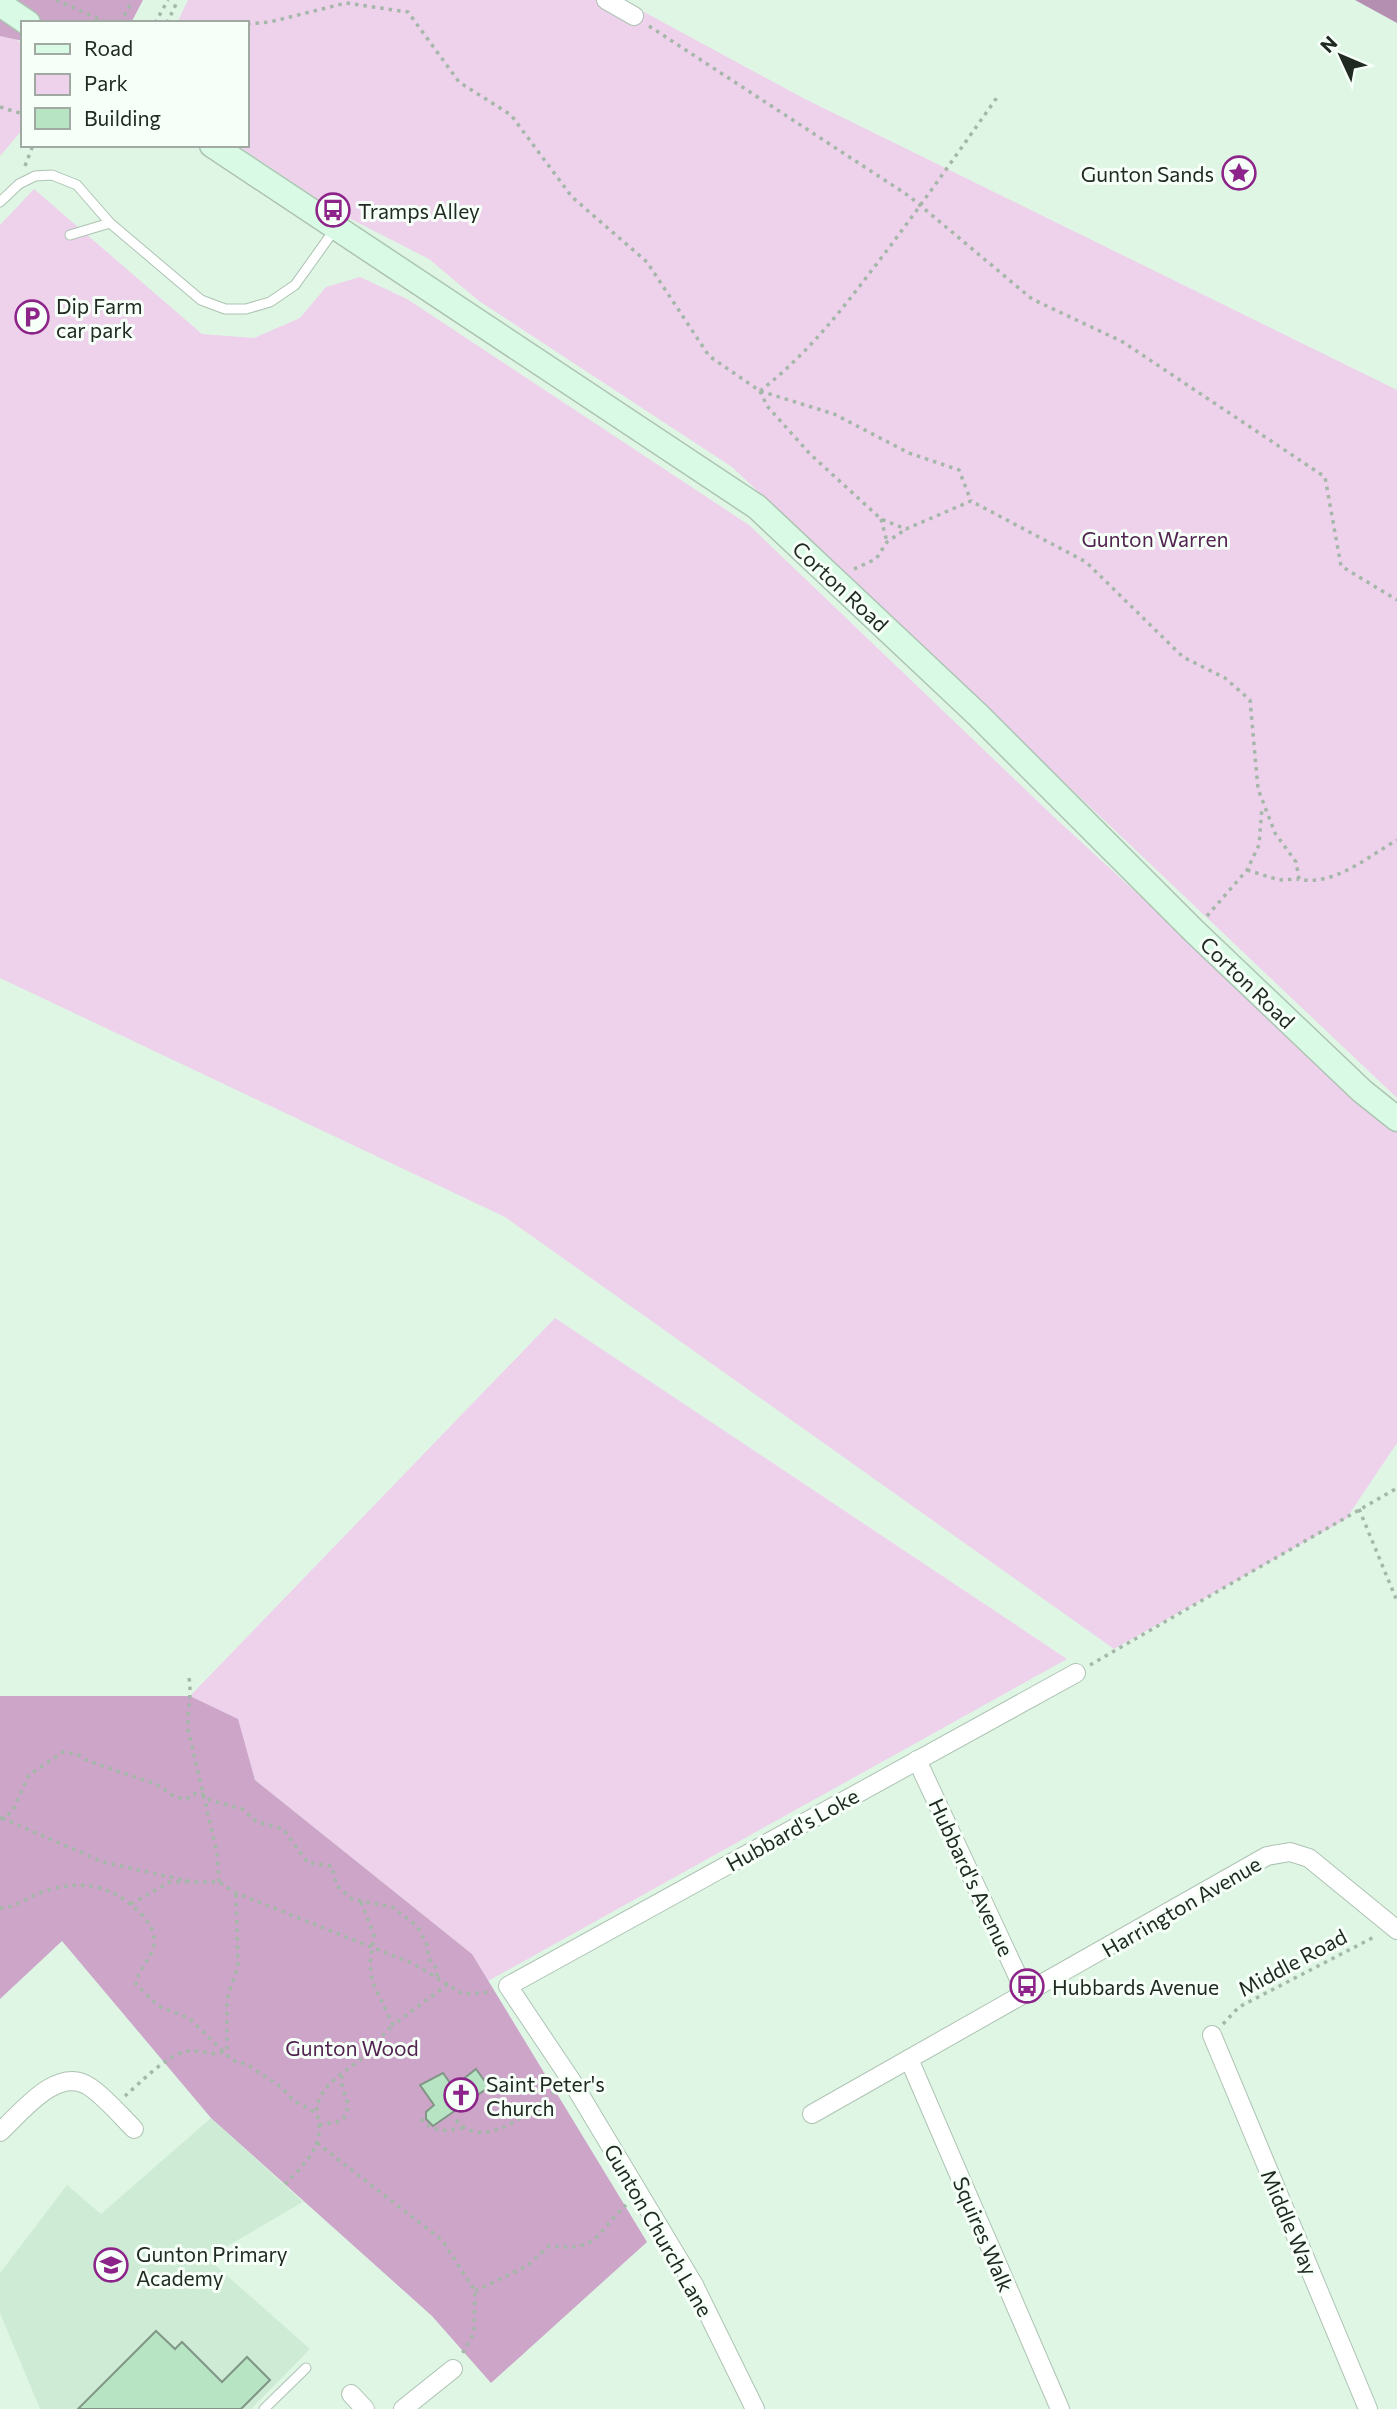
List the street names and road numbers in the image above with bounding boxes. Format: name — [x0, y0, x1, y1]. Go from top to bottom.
street label: Corton Road — [788, 535, 894, 637]
street label: Corton Road — [1196, 931, 1300, 1033]
street label: Hubbard's Loke — [721, 1782, 863, 1876]
street label: Hubbard's Avenue — [924, 1794, 1020, 1960]
street label: Harrington Avenue — [1097, 1850, 1265, 1962]
street label: Middle Road — [1233, 1923, 1351, 2001]
street label: Gunton Church Lane — [599, 2139, 719, 2321]
street label: Middle Way — [1257, 2166, 1323, 2279]
street label: Squires Walk — [949, 2173, 1019, 2295]

